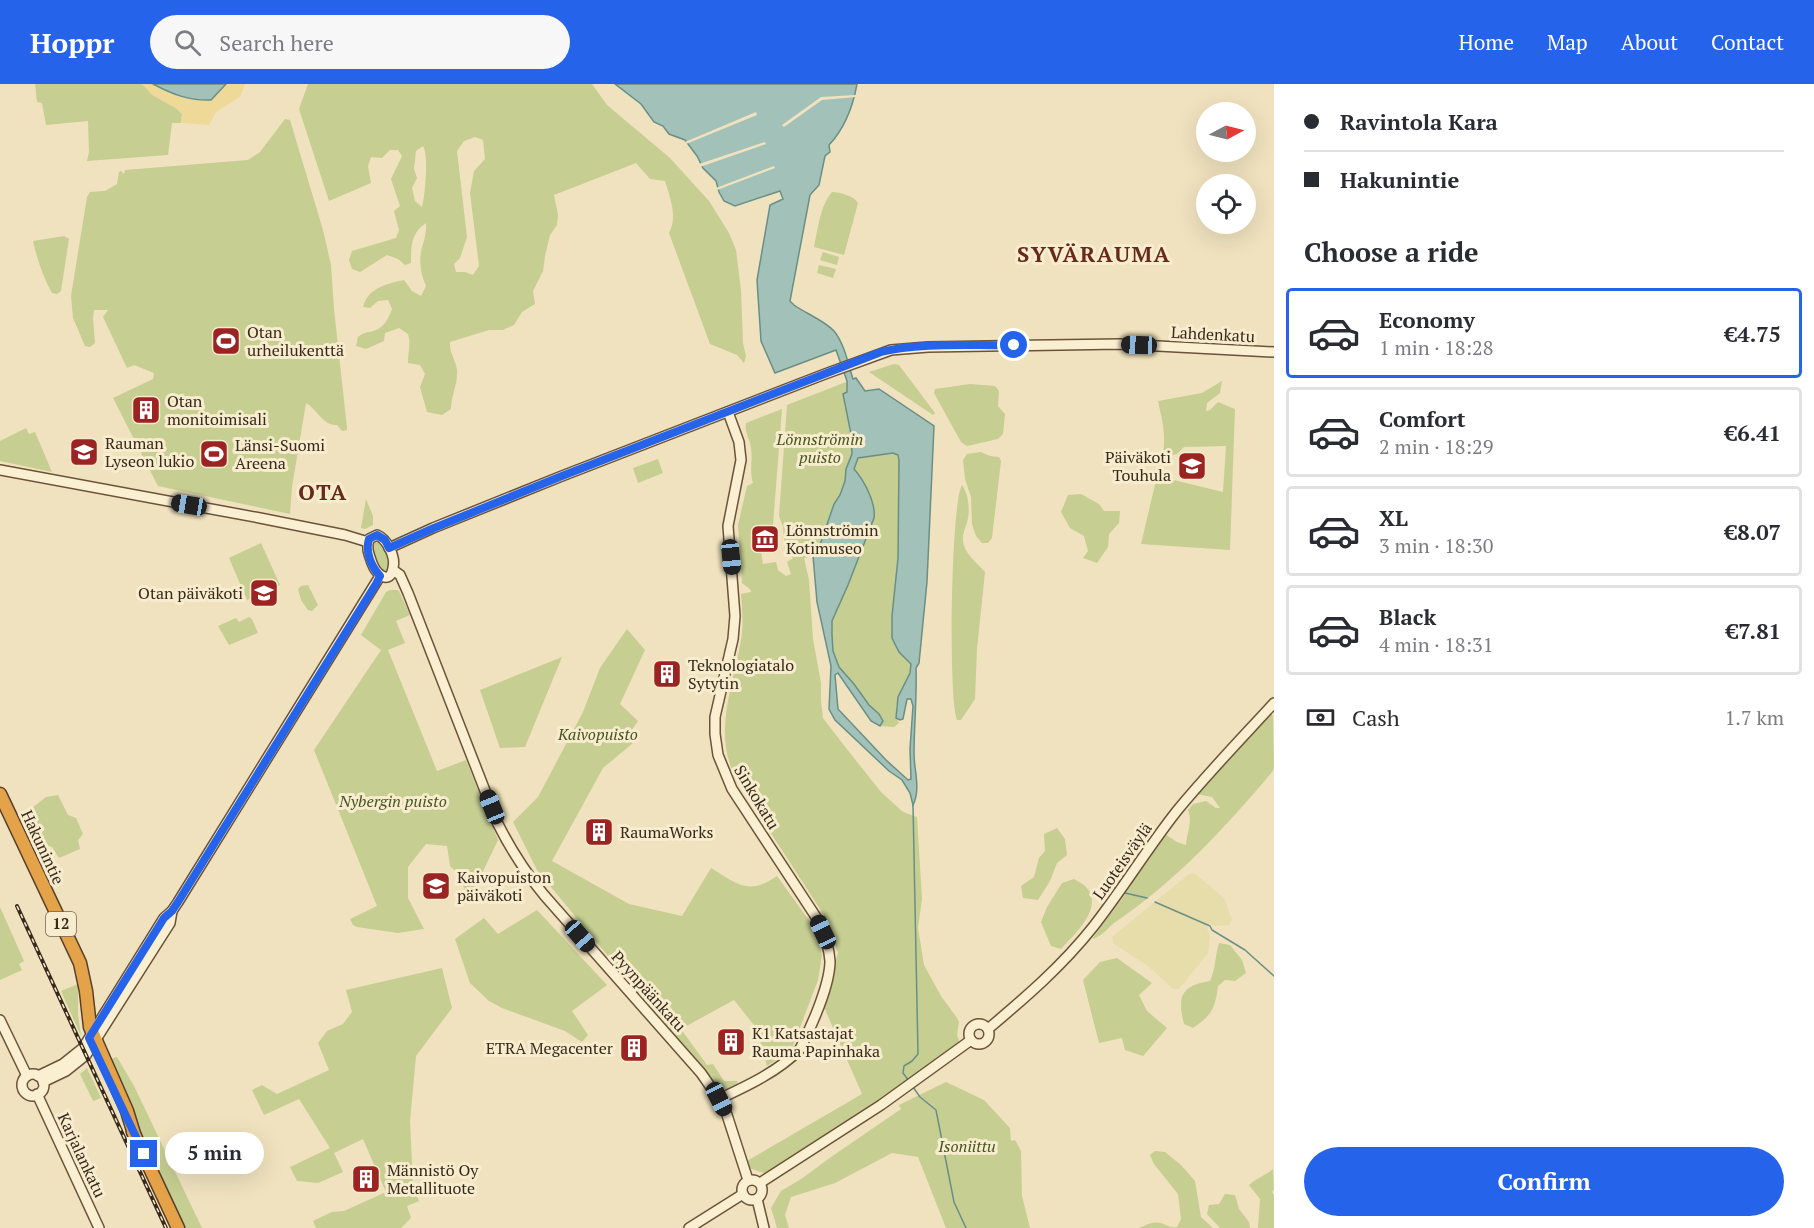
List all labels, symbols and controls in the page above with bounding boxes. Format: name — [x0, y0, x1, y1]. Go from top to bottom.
search box — [150, 15, 570, 69]
text: Hoppr — [30, 24, 114, 61]
icon: search — [171, 26, 204, 59]
text: Search here — [219, 28, 334, 57]
text: Home — [1458, 28, 1514, 56]
text: Map — [1547, 28, 1588, 56]
text: About — [1621, 28, 1678, 56]
text: Contact — [1711, 28, 1784, 56]
north arrow — [1196, 102, 1256, 162]
map controls — [1196, 102, 1256, 234]
text: Ravintola Kara — [1340, 107, 1498, 136]
text: Hakunintie — [1340, 165, 1459, 194]
button: locate — [1196, 174, 1256, 234]
text: Choose a ride — [1304, 234, 1479, 270]
district label: SYVÄRAUMA — [1017, 239, 1171, 268]
text: Economy — [1379, 305, 1475, 334]
icon: car — [1307, 306, 1361, 360]
text: €4.75 — [1725, 319, 1781, 348]
place label: Otan urheilukenttä — [247, 321, 344, 361]
street label: Lahdenkatu — [1170, 321, 1256, 347]
sports icon: Otan urheilukenttä — [210, 325, 242, 357]
route start — [1000, 331, 1027, 358]
text: 1 min · 18:28 — [1379, 334, 1493, 361]
car — [1121, 335, 1157, 355]
place label: Otan monitoimisali — [167, 390, 267, 430]
building icon: Otan monitoimisali — [130, 394, 162, 426]
text: Comfort — [1379, 404, 1465, 433]
icon: car — [1307, 405, 1361, 459]
text: €6.41 — [1725, 418, 1781, 447]
park label: Lönnströmin puisto — [776, 428, 863, 468]
place label: Rauman Lyseon lukio — [105, 432, 194, 472]
text: 2 min · 18:29 — [1379, 433, 1493, 460]
place label: Länsi-Suomi Areena — [235, 434, 325, 474]
school or university icon: Rauman Lyseon lukio — [68, 436, 100, 468]
sports icon: Länsi-Suomi Areena — [198, 438, 230, 470]
place label: Päiväkoti Touhula — [1105, 446, 1171, 486]
school or university icon: Päiväkoti Touhula — [1176, 450, 1208, 482]
district label: OTA — [298, 477, 348, 506]
car — [170, 493, 208, 517]
text: XL — [1379, 503, 1408, 532]
icon: car — [1307, 504, 1361, 558]
text: €8.07 — [1725, 517, 1781, 546]
place label: Lönnströmin Kotimuseo — [786, 519, 879, 559]
museum icon: Lönnströmin Kotimuseo — [749, 523, 781, 555]
text: 3 min · 18:30 — [1379, 532, 1493, 559]
car — [720, 538, 742, 576]
school or university icon: Otan päiväkoti — [248, 577, 280, 609]
place label: Otan päiväkoti — [138, 582, 243, 604]
text: Black — [1379, 602, 1436, 631]
icon: car — [1307, 603, 1361, 657]
text: €7.81 — [1726, 616, 1781, 645]
text: 4 min · 18:31 — [1379, 631, 1493, 658]
place label: Teknologiatalo Sytytin — [688, 654, 794, 694]
building icon: Teknologiatalo Sytytin — [651, 658, 683, 690]
icon: cash — [1304, 701, 1337, 734]
text: Cash — [1352, 703, 1400, 732]
text: 1.7 km — [1725, 704, 1784, 731]
park label: Kaivopuisto — [557, 723, 638, 745]
street label: Sinkokatu — [729, 761, 785, 833]
car — [477, 787, 507, 827]
park label: Nybergin puisto — [338, 790, 447, 812]
street label: Hakunintie — [16, 806, 70, 888]
building icon: RaumaWorks — [583, 816, 615, 848]
street label: Luoteisväylä — [1087, 818, 1157, 904]
place label: RaumaWorks — [620, 821, 713, 843]
place label: Kaivopuiston päiväkoti — [457, 866, 552, 906]
school or university icon: Kaivopuiston päiväkoti — [420, 870, 452, 902]
road number: 12 — [46, 912, 76, 936]
car — [807, 912, 839, 952]
car — [561, 917, 599, 955]
street label: Pyynpäänkatu — [607, 946, 691, 1036]
place label: K1 Katsastajat Rauma Papinhaka — [752, 1022, 880, 1062]
building icon: K1 Katsastajat Rauma Papinhaka — [715, 1026, 747, 1058]
building icon: ETRA Megacenter — [618, 1032, 650, 1064]
place label: ETRA Megacenter — [486, 1037, 614, 1059]
car — [703, 1079, 735, 1119]
street label: Karjalankatu — [53, 1109, 111, 1201]
callout: 5 min — [165, 1133, 264, 1175]
park label: Isoniittu — [937, 1135, 996, 1157]
text: 5 min — [187, 1139, 242, 1166]
route end — [130, 1140, 157, 1167]
button: Confirm — [1304, 1147, 1784, 1216]
place label: Männistö Oy Metallituote — [387, 1159, 479, 1199]
building icon: Männistö Oy Metallituote — [350, 1163, 382, 1195]

